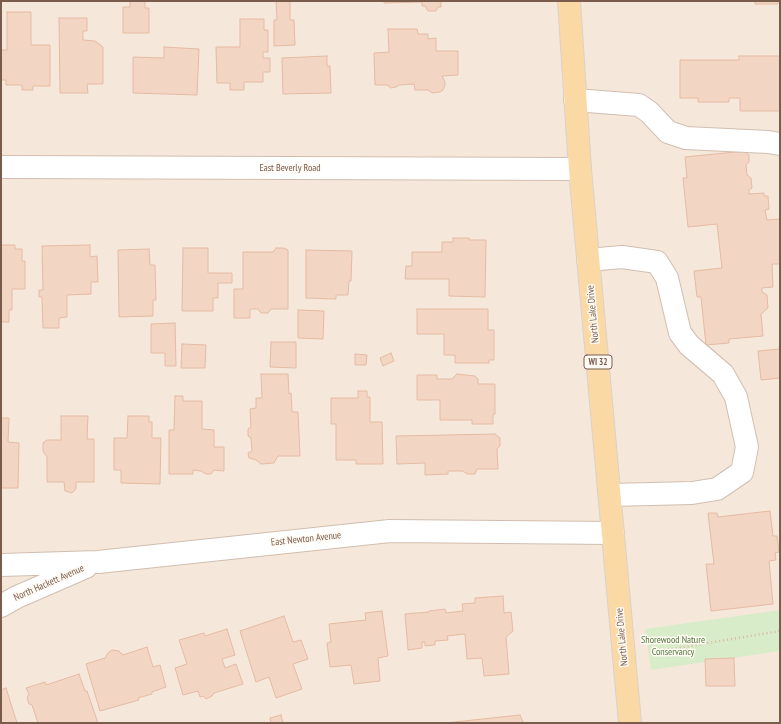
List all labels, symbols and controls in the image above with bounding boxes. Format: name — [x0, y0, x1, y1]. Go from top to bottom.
street label: East Beverly Road — [259, 162, 321, 174]
street label: North Lake Drive — [584, 285, 602, 343]
road number: WI 32 — [584, 355, 612, 369]
street label: East Newton Avenue — [270, 529, 342, 549]
street label: North Hackett Avenue — [12, 562, 86, 604]
street label: North Lake Drive — [613, 608, 631, 666]
park label: Shorewood Nature Conservancy — [641, 634, 705, 658]

